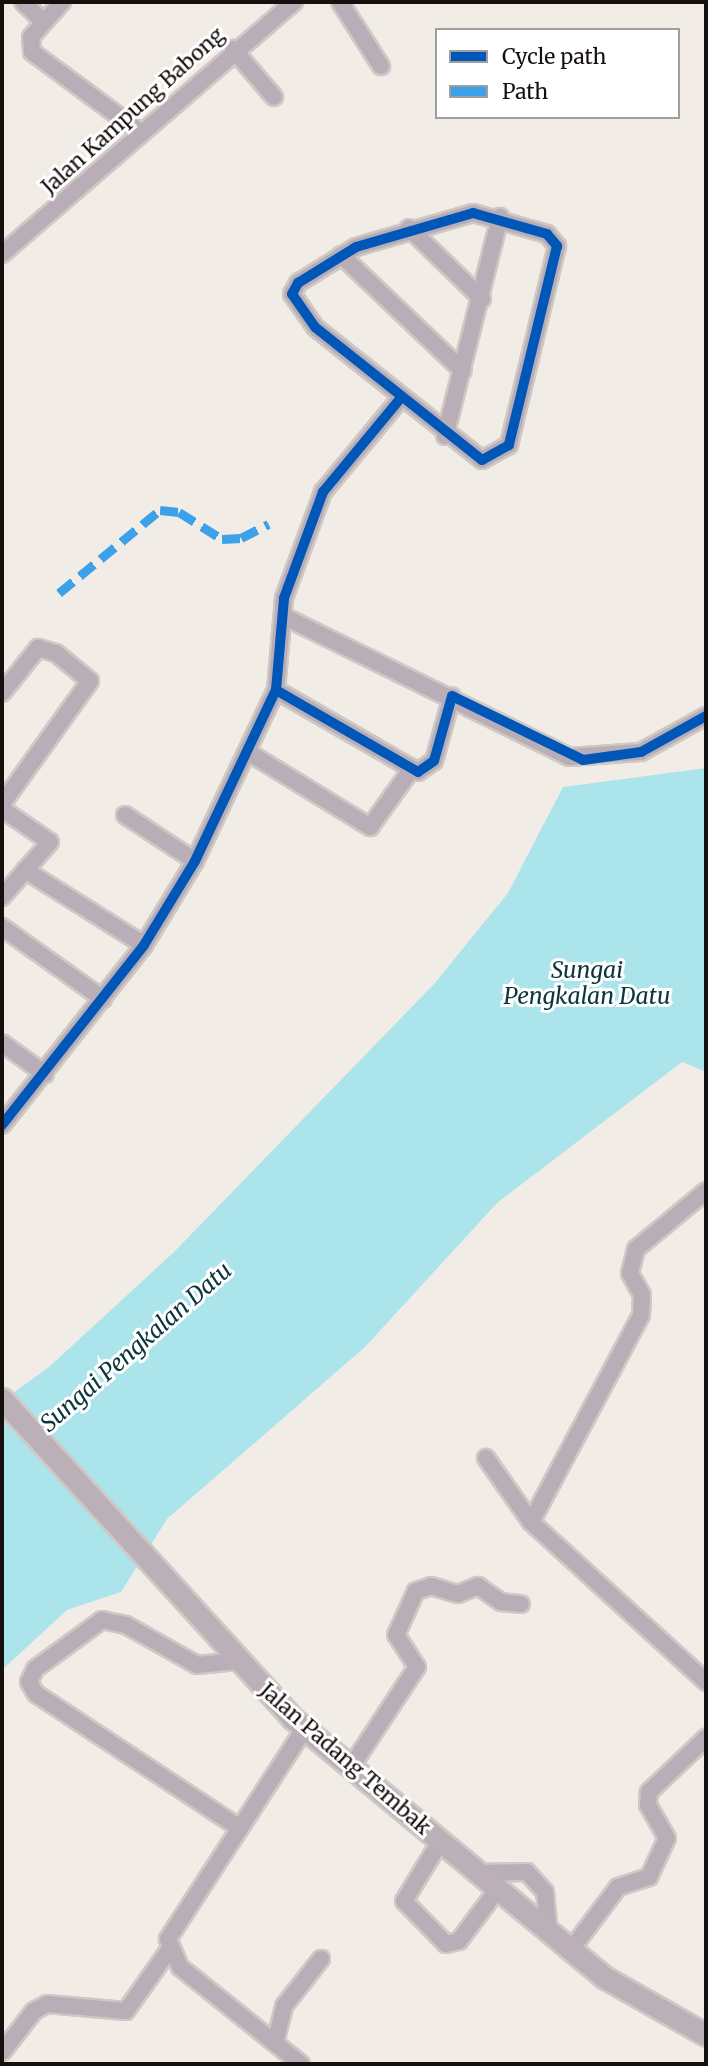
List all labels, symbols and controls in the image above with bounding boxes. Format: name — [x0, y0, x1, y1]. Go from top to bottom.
street label: Jalan Kampung Babong — [37, 22, 229, 200]
legend — [435, 28, 680, 119]
text: Cycle path — [502, 43, 606, 70]
text: Path — [502, 78, 548, 105]
water label: Sungai Pengkalan Datu — [504, 956, 670, 1010]
water label: Sungai Pengkalan Datu — [35, 1256, 237, 1438]
street label: Jalan Padang Tembak — [254, 1678, 436, 1840]

